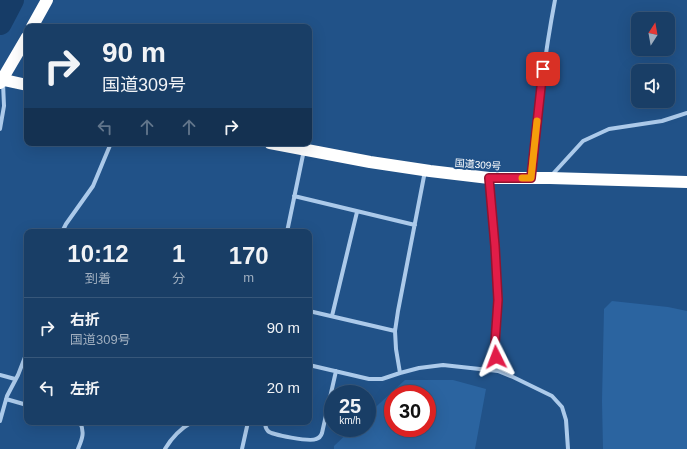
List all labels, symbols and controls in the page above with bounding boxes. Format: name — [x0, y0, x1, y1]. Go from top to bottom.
north arrow — [631, 12, 675, 56]
map controls — [631, 12, 675, 108]
text: 90 m — [102, 37, 166, 68]
icon: right — [36, 40, 88, 92]
pin — [526, 52, 560, 86]
icon: arrive — [532, 58, 554, 80]
button: sound — [631, 64, 675, 108]
text: 国道309号 — [102, 75, 186, 95]
icon: left — [94, 116, 116, 138]
icon: ahead — [136, 116, 158, 138]
icon: ahead — [178, 116, 200, 138]
icon: right — [220, 116, 242, 138]
street label: 国道309号 — [454, 157, 502, 172]
text: 10:12 — [67, 240, 129, 267]
text: 1 — [172, 240, 185, 267]
text: 170 — [229, 242, 269, 269]
text: m — [243, 270, 254, 285]
text: 到着 — [85, 271, 111, 286]
text: 分 — [172, 271, 185, 286]
text: 右折 — [70, 311, 100, 328]
icon: right — [36, 317, 58, 339]
text: 90 m — [267, 319, 300, 336]
text: 国道309号 — [70, 332, 131, 347]
position arrow — [475, 336, 517, 378]
icon: left — [36, 377, 58, 399]
text: 20 m — [267, 379, 300, 396]
text: 左折 — [70, 380, 100, 397]
speed limit sign: 30 — [384, 385, 436, 437]
text: 25 — [339, 395, 361, 417]
text: km/h — [339, 415, 361, 426]

